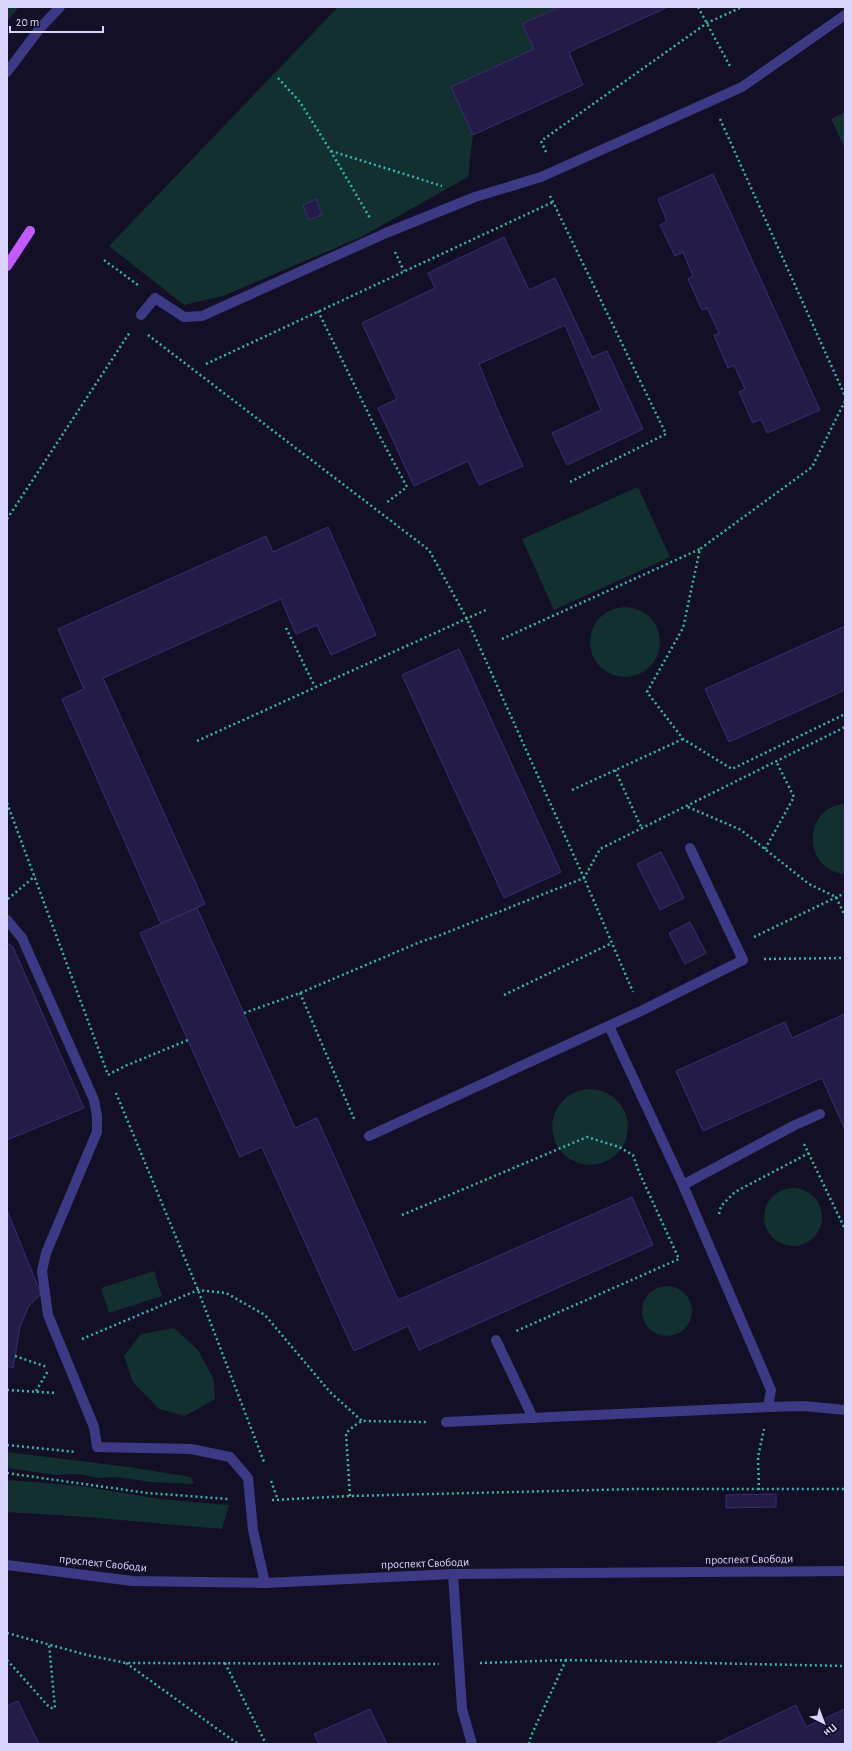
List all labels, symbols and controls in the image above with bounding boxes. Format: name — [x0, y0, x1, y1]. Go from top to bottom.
scale bar — [10, 8, 103, 34]
text: 20 m — [16, 16, 39, 28]
street label: проспект Свободи — [58, 1552, 148, 1574]
street label: проспект Свободи — [705, 1552, 793, 1566]
street label: проспект Свободи — [381, 1555, 469, 1571]
north arrow — [804, 1703, 844, 1743]
text: Пн — [822, 1721, 839, 1739]

